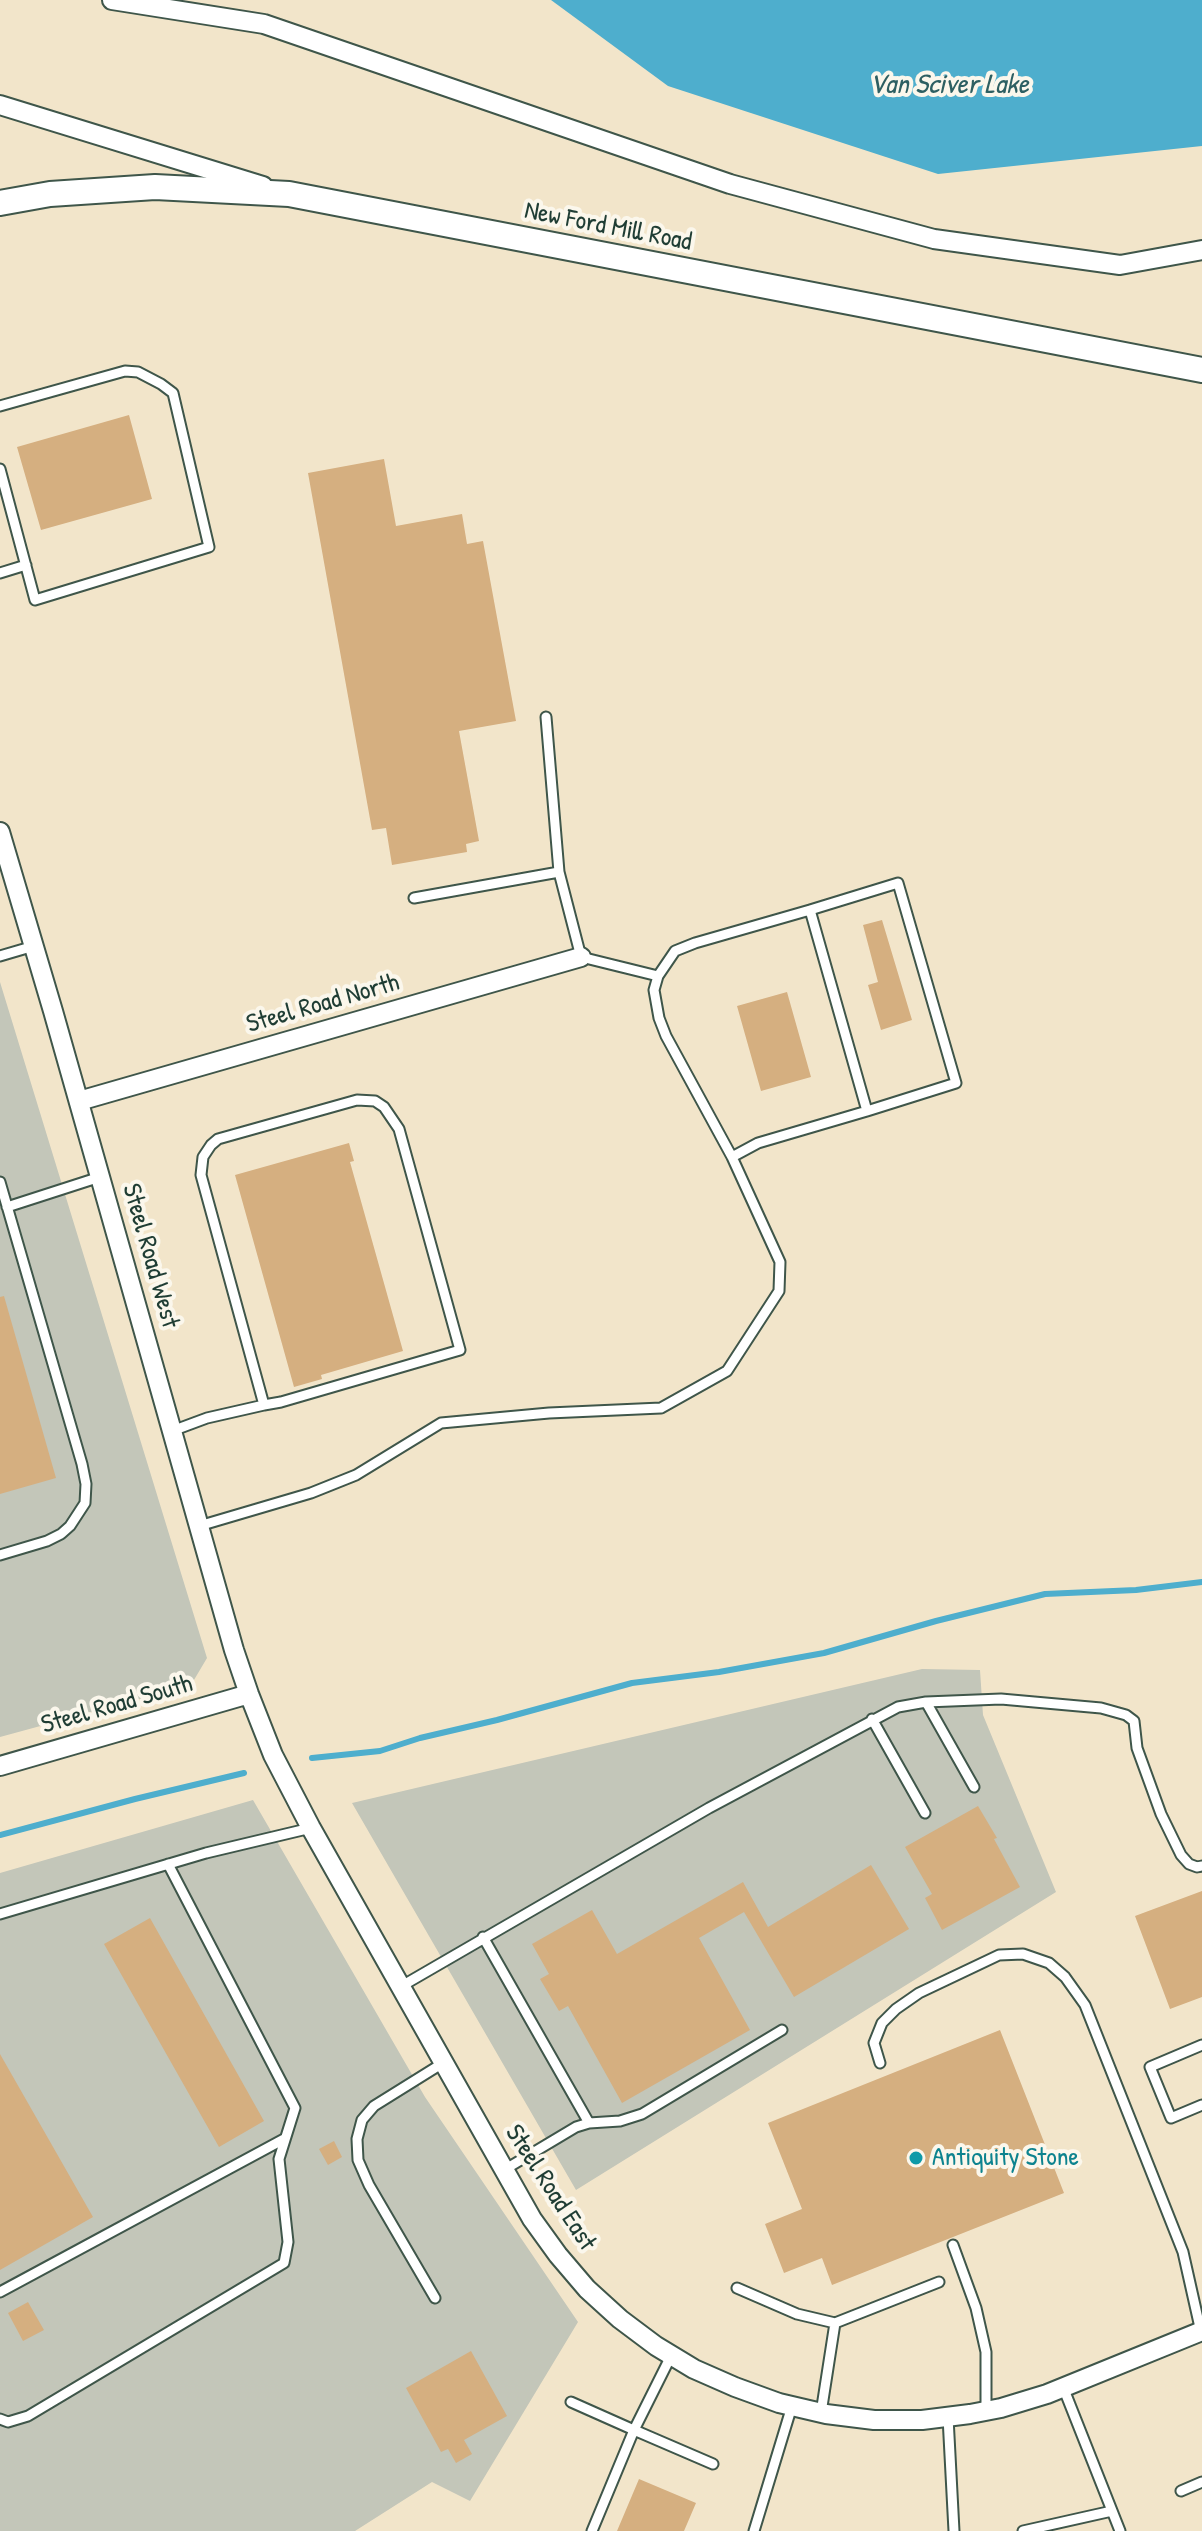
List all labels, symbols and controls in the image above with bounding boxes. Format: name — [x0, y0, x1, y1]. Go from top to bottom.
water label: Van Sciver Lake — [869, 69, 1029, 103]
street label: New Ford Mill Road — [522, 196, 694, 258]
street label: Steel Road North — [243, 967, 403, 1041]
street label: Steel Road West — [115, 1180, 185, 1332]
street label: Steel Road South — [38, 1669, 196, 1741]
street label: Steel Road East — [498, 2119, 602, 2257]
place label: Antiquity Stone — [932, 2142, 1079, 2174]
marker: Antiquity Stone — [907, 2149, 925, 2167]

